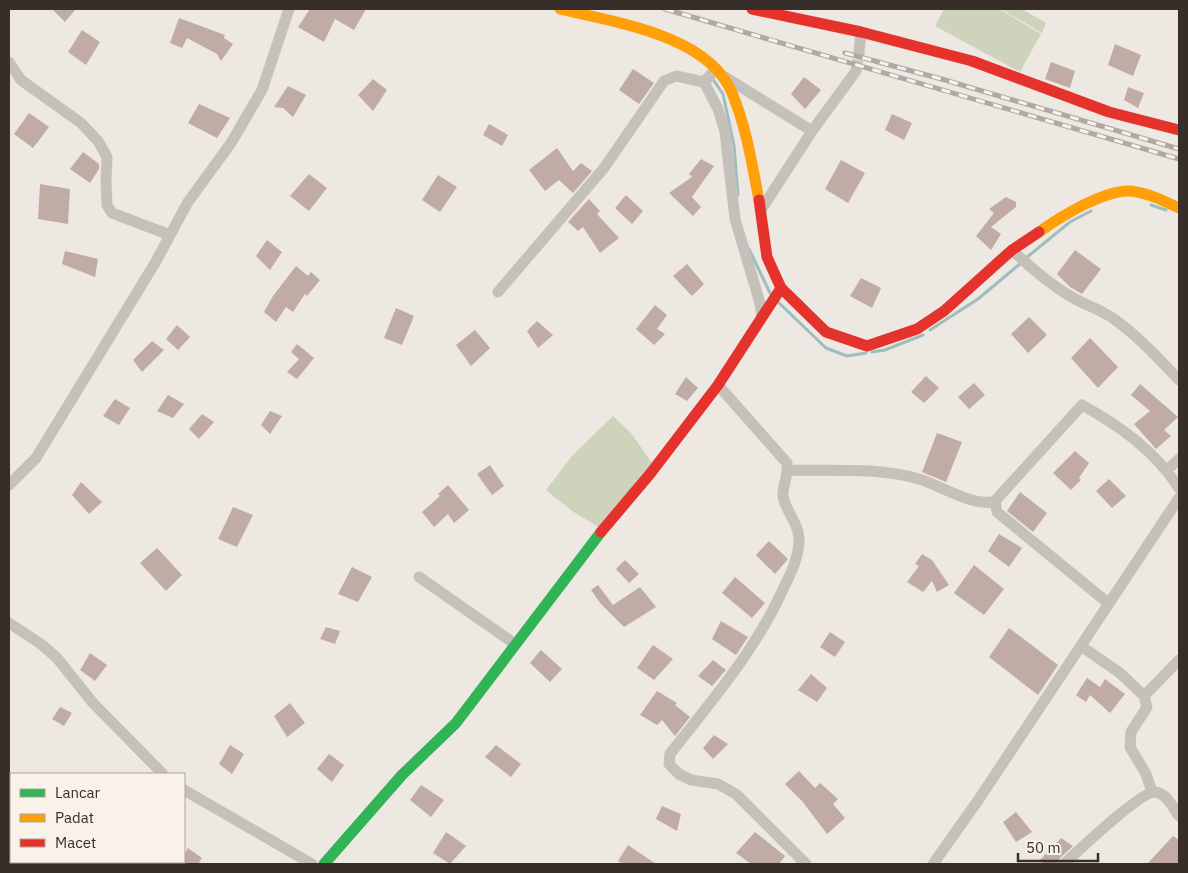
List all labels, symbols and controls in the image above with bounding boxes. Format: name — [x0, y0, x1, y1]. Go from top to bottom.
legend — [10, 773, 185, 863]
text: Lancar — [55, 783, 101, 802]
text: Padat — [55, 808, 94, 827]
scale bar — [1018, 830, 1098, 862]
text: Macet — [55, 833, 96, 852]
text: 50 m — [1026, 838, 1061, 857]

